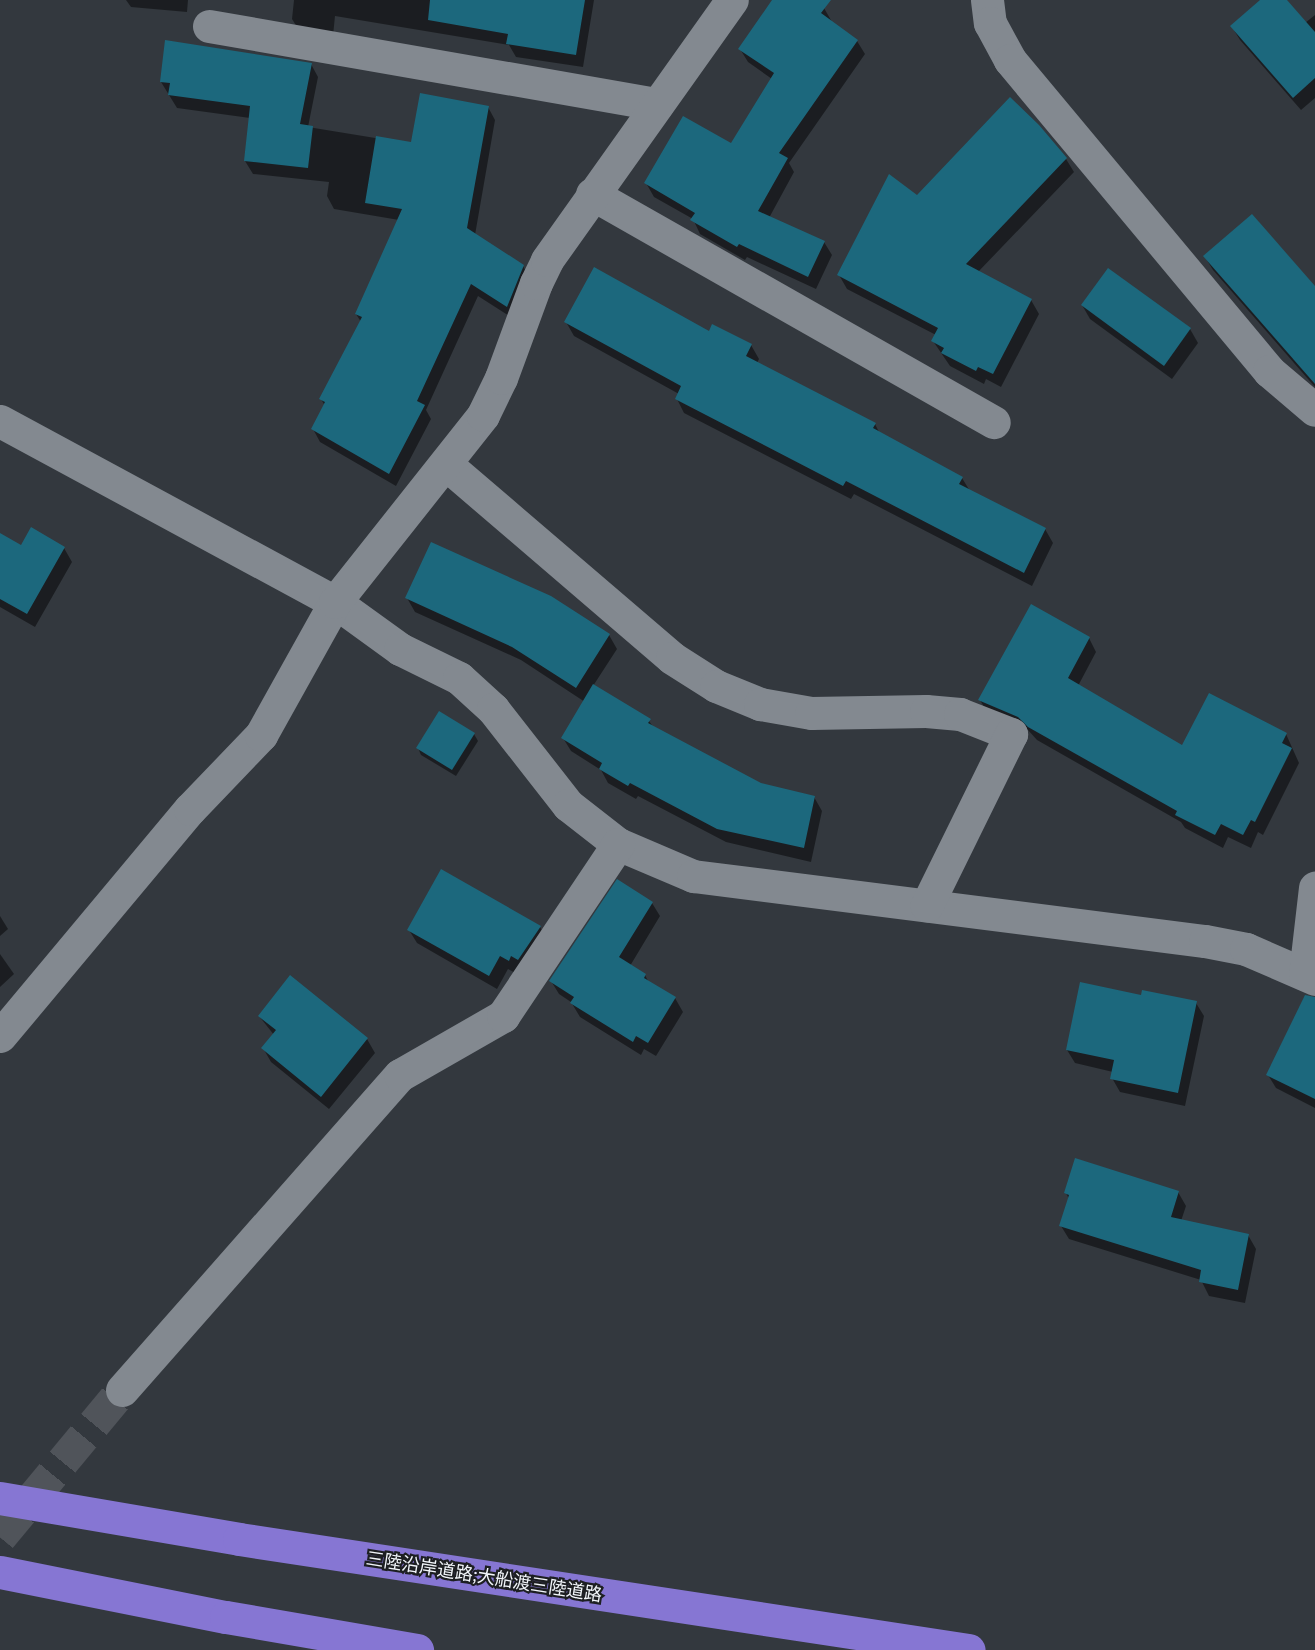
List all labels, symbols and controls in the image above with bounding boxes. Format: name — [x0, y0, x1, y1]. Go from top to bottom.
street label: 三陸沿岸道路;大船渡三陸道路 — [364, 1548, 604, 1606]

